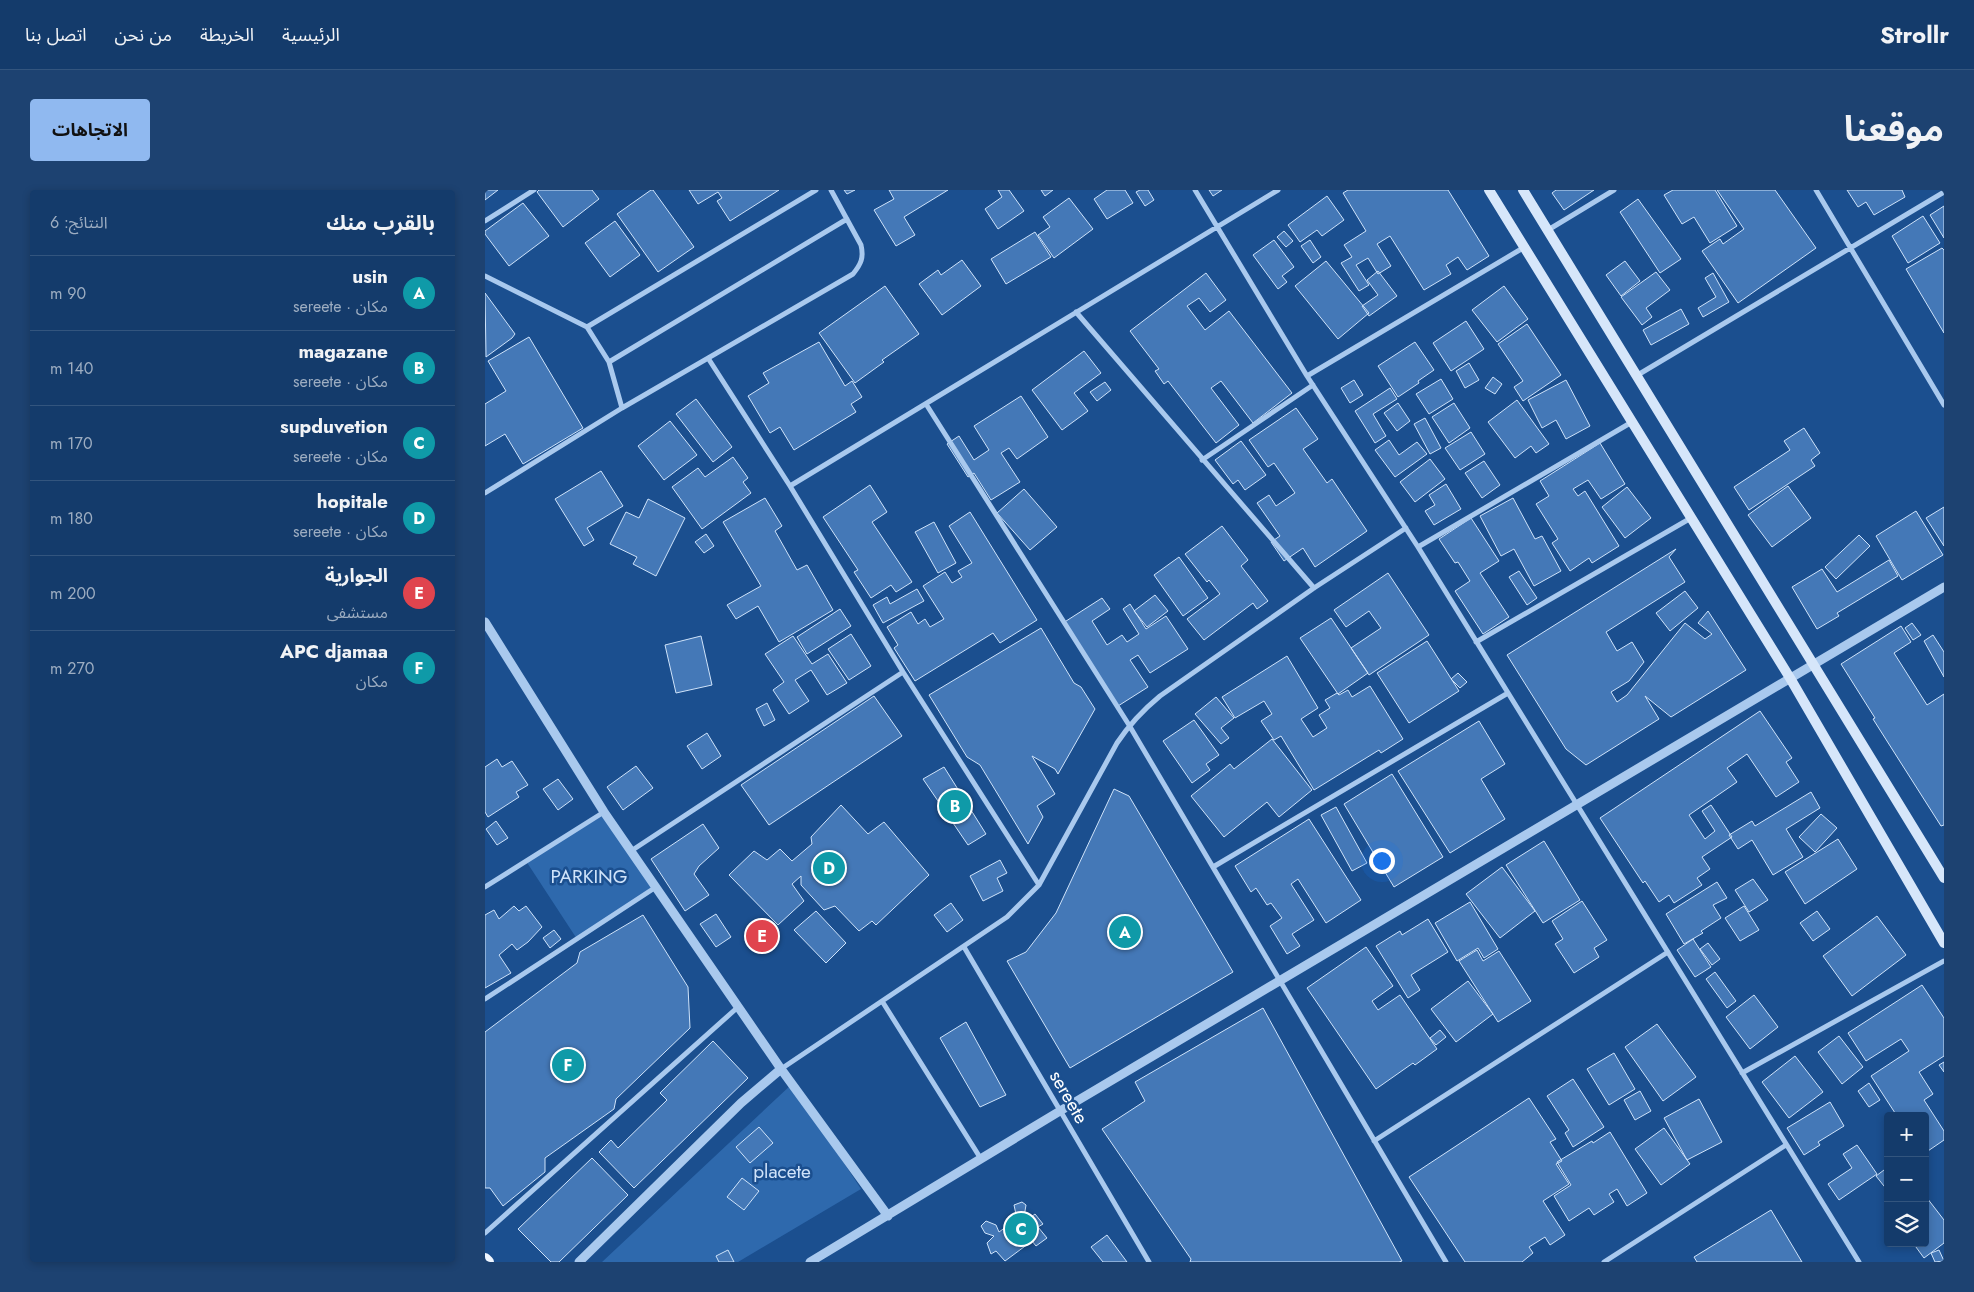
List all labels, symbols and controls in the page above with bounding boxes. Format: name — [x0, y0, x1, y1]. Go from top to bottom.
text: Strollr — [1880, 17, 1949, 52]
text: اتصل بنا — [25, 22, 87, 48]
text: من نحن — [115, 22, 172, 48]
text: الخريطة — [200, 22, 254, 48]
text: الرئيسية — [282, 22, 340, 48]
button: الاتجاهات — [30, 99, 150, 161]
text: موقعنا — [1844, 104, 1944, 154]
text: بالقرب منك — [326, 208, 435, 238]
text: النتائج: 6 — [50, 211, 108, 234]
text: usin — [352, 263, 388, 290]
text: 90 m — [50, 282, 86, 305]
text: A — [413, 282, 425, 305]
text: مكان · sereete — [293, 295, 388, 318]
text: magazane — [298, 338, 388, 365]
text: 140 m — [50, 357, 93, 380]
text: B — [414, 357, 424, 380]
text: مكان · sereete — [293, 370, 388, 393]
text: supduvetion — [280, 413, 388, 440]
text: 170 m — [50, 432, 93, 455]
text: C — [413, 432, 425, 455]
text: مكان · sereete — [293, 445, 388, 468]
text: hopitale — [317, 488, 388, 515]
text: 180 m — [50, 507, 93, 530]
text: D — [413, 507, 425, 530]
text: مكان · sereete — [293, 520, 388, 543]
text: الجوارية — [325, 562, 388, 589]
text: 200 m — [50, 582, 96, 605]
text: E — [414, 582, 424, 605]
text: مستشفى — [327, 601, 388, 624]
text: APC djamaa — [280, 638, 388, 665]
text: 270 m — [50, 657, 94, 680]
text: F — [415, 657, 423, 680]
text: مكان — [356, 670, 388, 693]
pin: B — [939, 787, 971, 825]
your location — [1369, 848, 1395, 874]
pin: D — [813, 849, 845, 887]
park label: PARKING — [550, 863, 628, 890]
pin: A — [1109, 913, 1141, 951]
pin: E — [746, 917, 778, 955]
pin: F — [552, 1046, 584, 1084]
street label: sereete — [1043, 1065, 1095, 1129]
map controls — [1884, 1112, 1929, 1247]
button: + — [1884, 1112, 1929, 1157]
button: − — [1884, 1157, 1929, 1202]
park label: placete — [753, 1158, 811, 1185]
button: layers — [1884, 1202, 1929, 1247]
pin: C — [1005, 1210, 1037, 1248]

